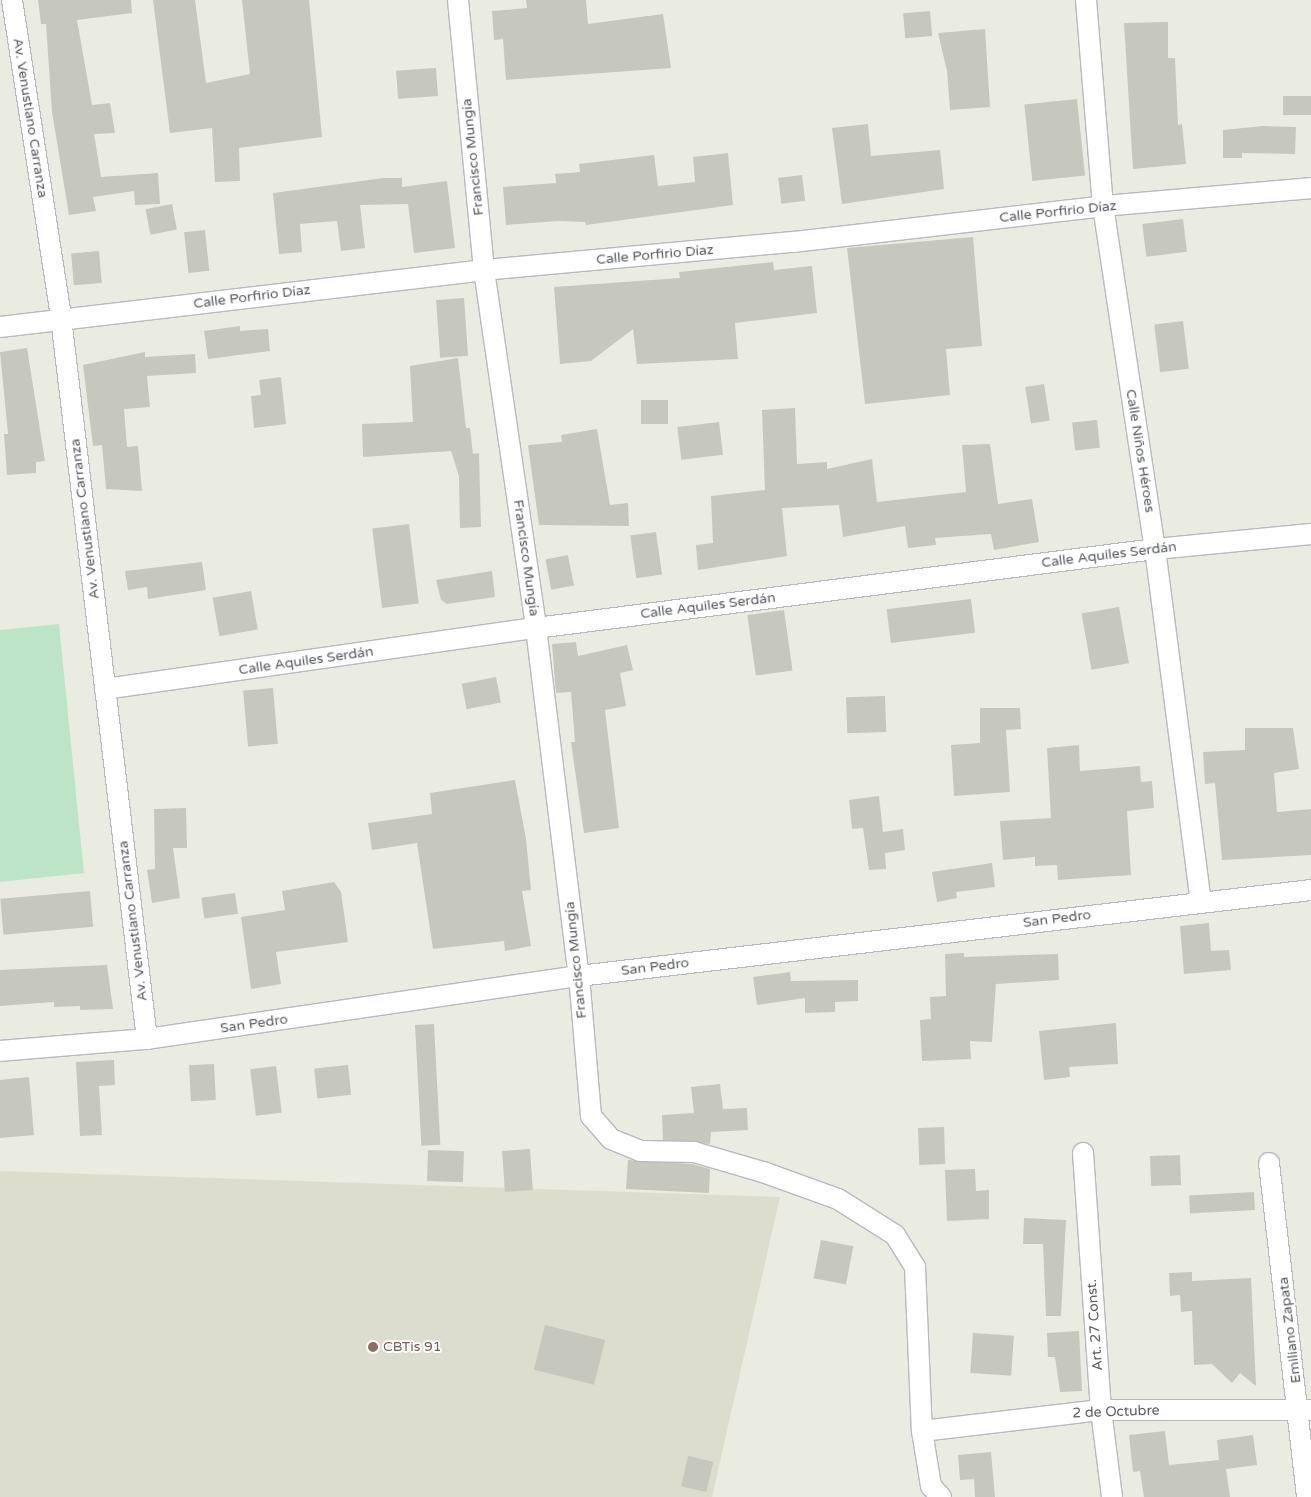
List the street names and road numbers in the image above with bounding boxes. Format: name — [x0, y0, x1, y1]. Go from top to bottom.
street label: Av. Venustiano Carranza — [9, 37, 51, 199]
street label: Francisco Mungía — [458, 98, 488, 216]
street label: Calle Porfirio Díaz — [999, 197, 1117, 227]
street label: Calle Porfirio Díaz — [596, 241, 714, 269]
street label: Calle Porfirio Díaz — [192, 281, 312, 313]
street label: Calle Niños Héroes — [1122, 388, 1158, 514]
street label: Av. Venustiano Carranza — [67, 438, 103, 600]
street label: Francisco Mungía — [509, 499, 543, 617]
street label: Calle Aquiles Serdán — [1041, 538, 1177, 572]
street label: Calle Aquiles Serdán — [640, 589, 776, 623]
street label: Calle Aquiles Serdán — [238, 643, 374, 679]
street label: Av. Venustiano Carranza — [115, 840, 151, 1002]
street label: Francisco Mungía — [561, 901, 591, 1019]
street label: San Pedro — [1022, 907, 1092, 931]
street label: San Pedro — [620, 955, 690, 979]
street label: San Pedro — [219, 1011, 289, 1037]
street label: Emiliano Zapata — [1275, 1276, 1305, 1384]
street label: Art. 27 Const. — [1083, 1279, 1107, 1371]
street label: 2 de Octubre — [1072, 1402, 1160, 1422]

